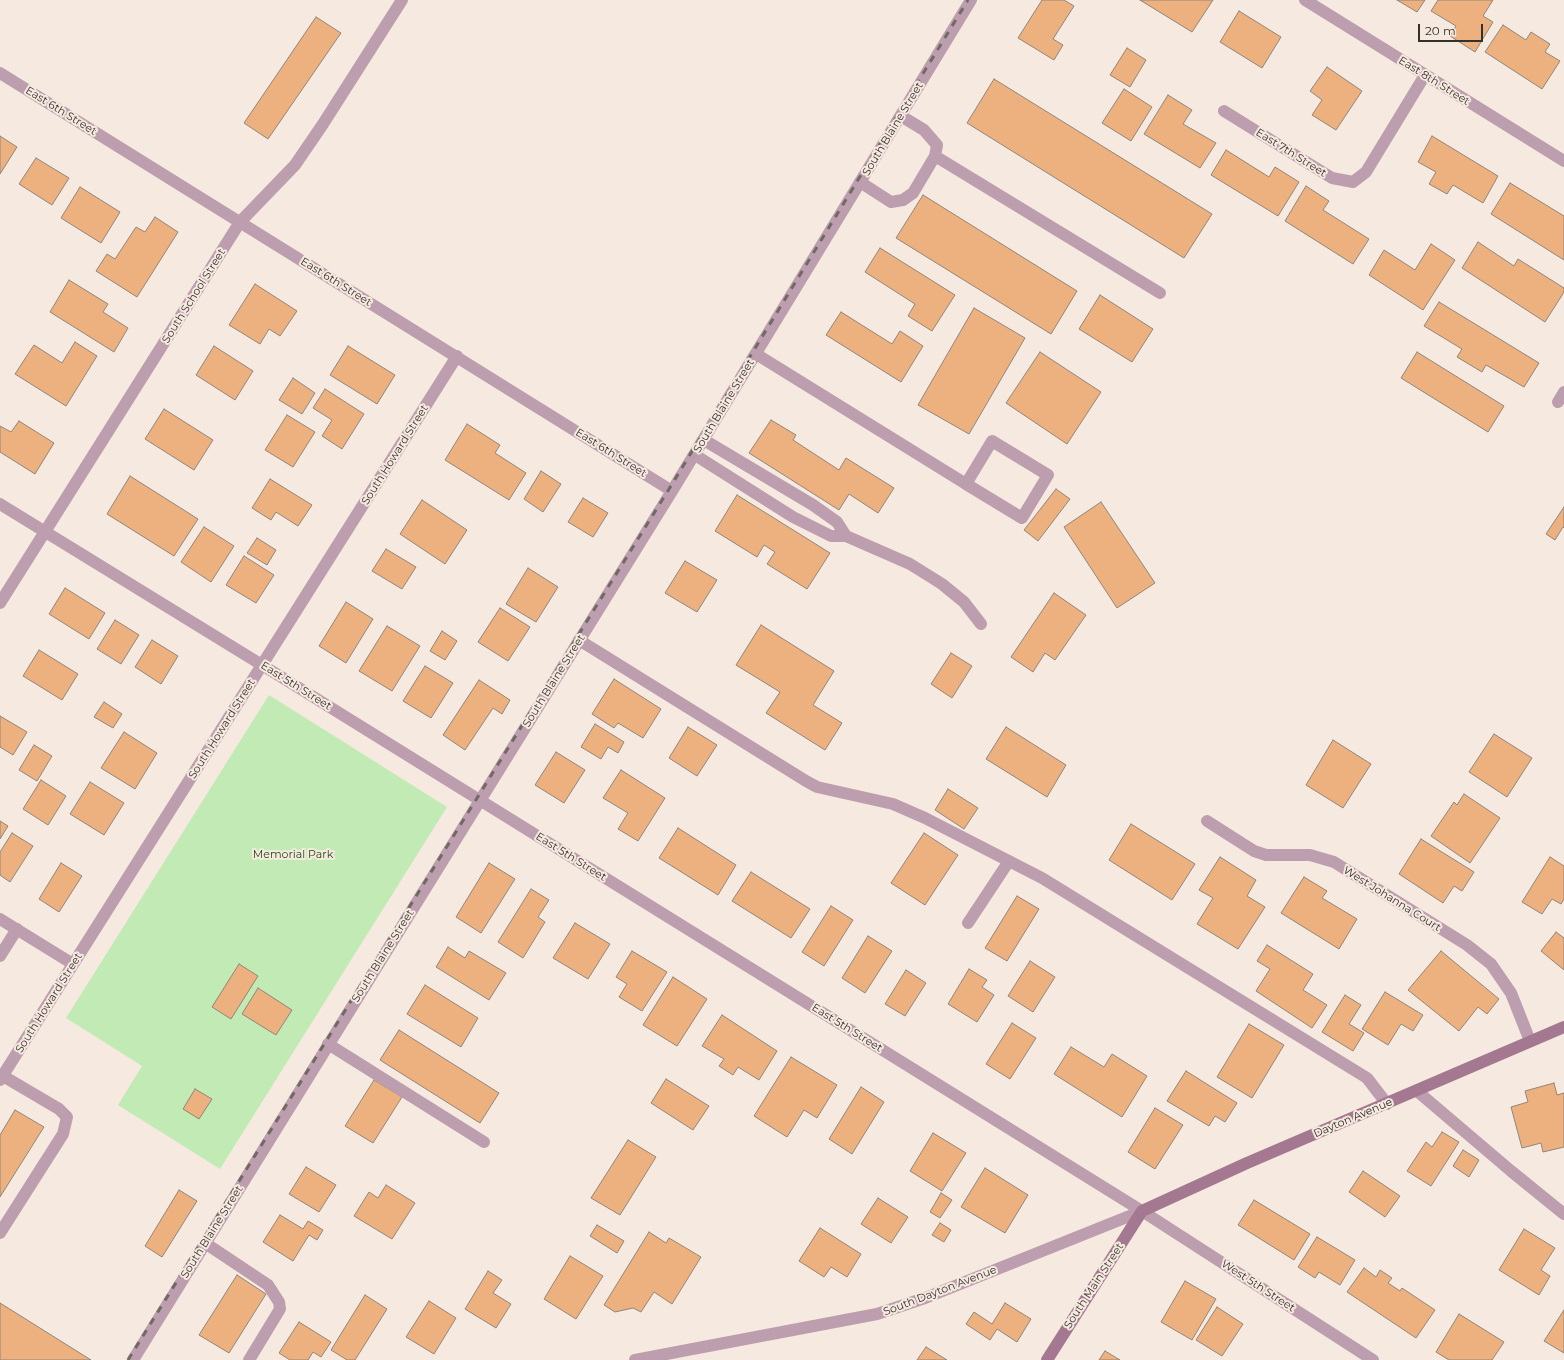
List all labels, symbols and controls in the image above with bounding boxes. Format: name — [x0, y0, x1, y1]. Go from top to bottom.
scale bar — [1420, 16, 1485, 42]
text: 20 m — [1425, 23, 1456, 38]
street label: East 8th Street — [1396, 54, 1472, 108]
street label: South Blaine Street — [860, 80, 926, 178]
street label: East 6th Street — [23, 84, 99, 138]
street label: East 7th Street — [1253, 126, 1329, 180]
street label: South School Street — [160, 246, 228, 346]
street label: East 6th Street — [298, 255, 374, 309]
street label: South Blaine Street — [691, 357, 757, 455]
street label: South Howard Street — [359, 403, 431, 507]
street label: East 6th Street — [573, 426, 649, 480]
street label: South Blaine Street — [520, 632, 588, 730]
street label: East 5th Street — [258, 659, 334, 713]
street label: South Howard Street — [186, 677, 258, 781]
street label: East 5th Street — [533, 830, 609, 884]
park label: Memorial Park — [253, 848, 333, 862]
street label: West Johanna Court — [1341, 864, 1443, 934]
street label: South Blaine Street — [349, 907, 417, 1005]
street label: South Howard Street — [13, 951, 85, 1055]
street label: East 5th Street — [809, 1001, 885, 1055]
street label: Dayton Avenue — [1312, 1095, 1394, 1141]
street label: South Blaine Street — [178, 1183, 246, 1281]
street label: South Main Street — [1061, 1241, 1127, 1331]
street label: West 5th Street — [1219, 1257, 1297, 1315]
street label: South Dayton Avenue — [882, 1263, 998, 1319]

